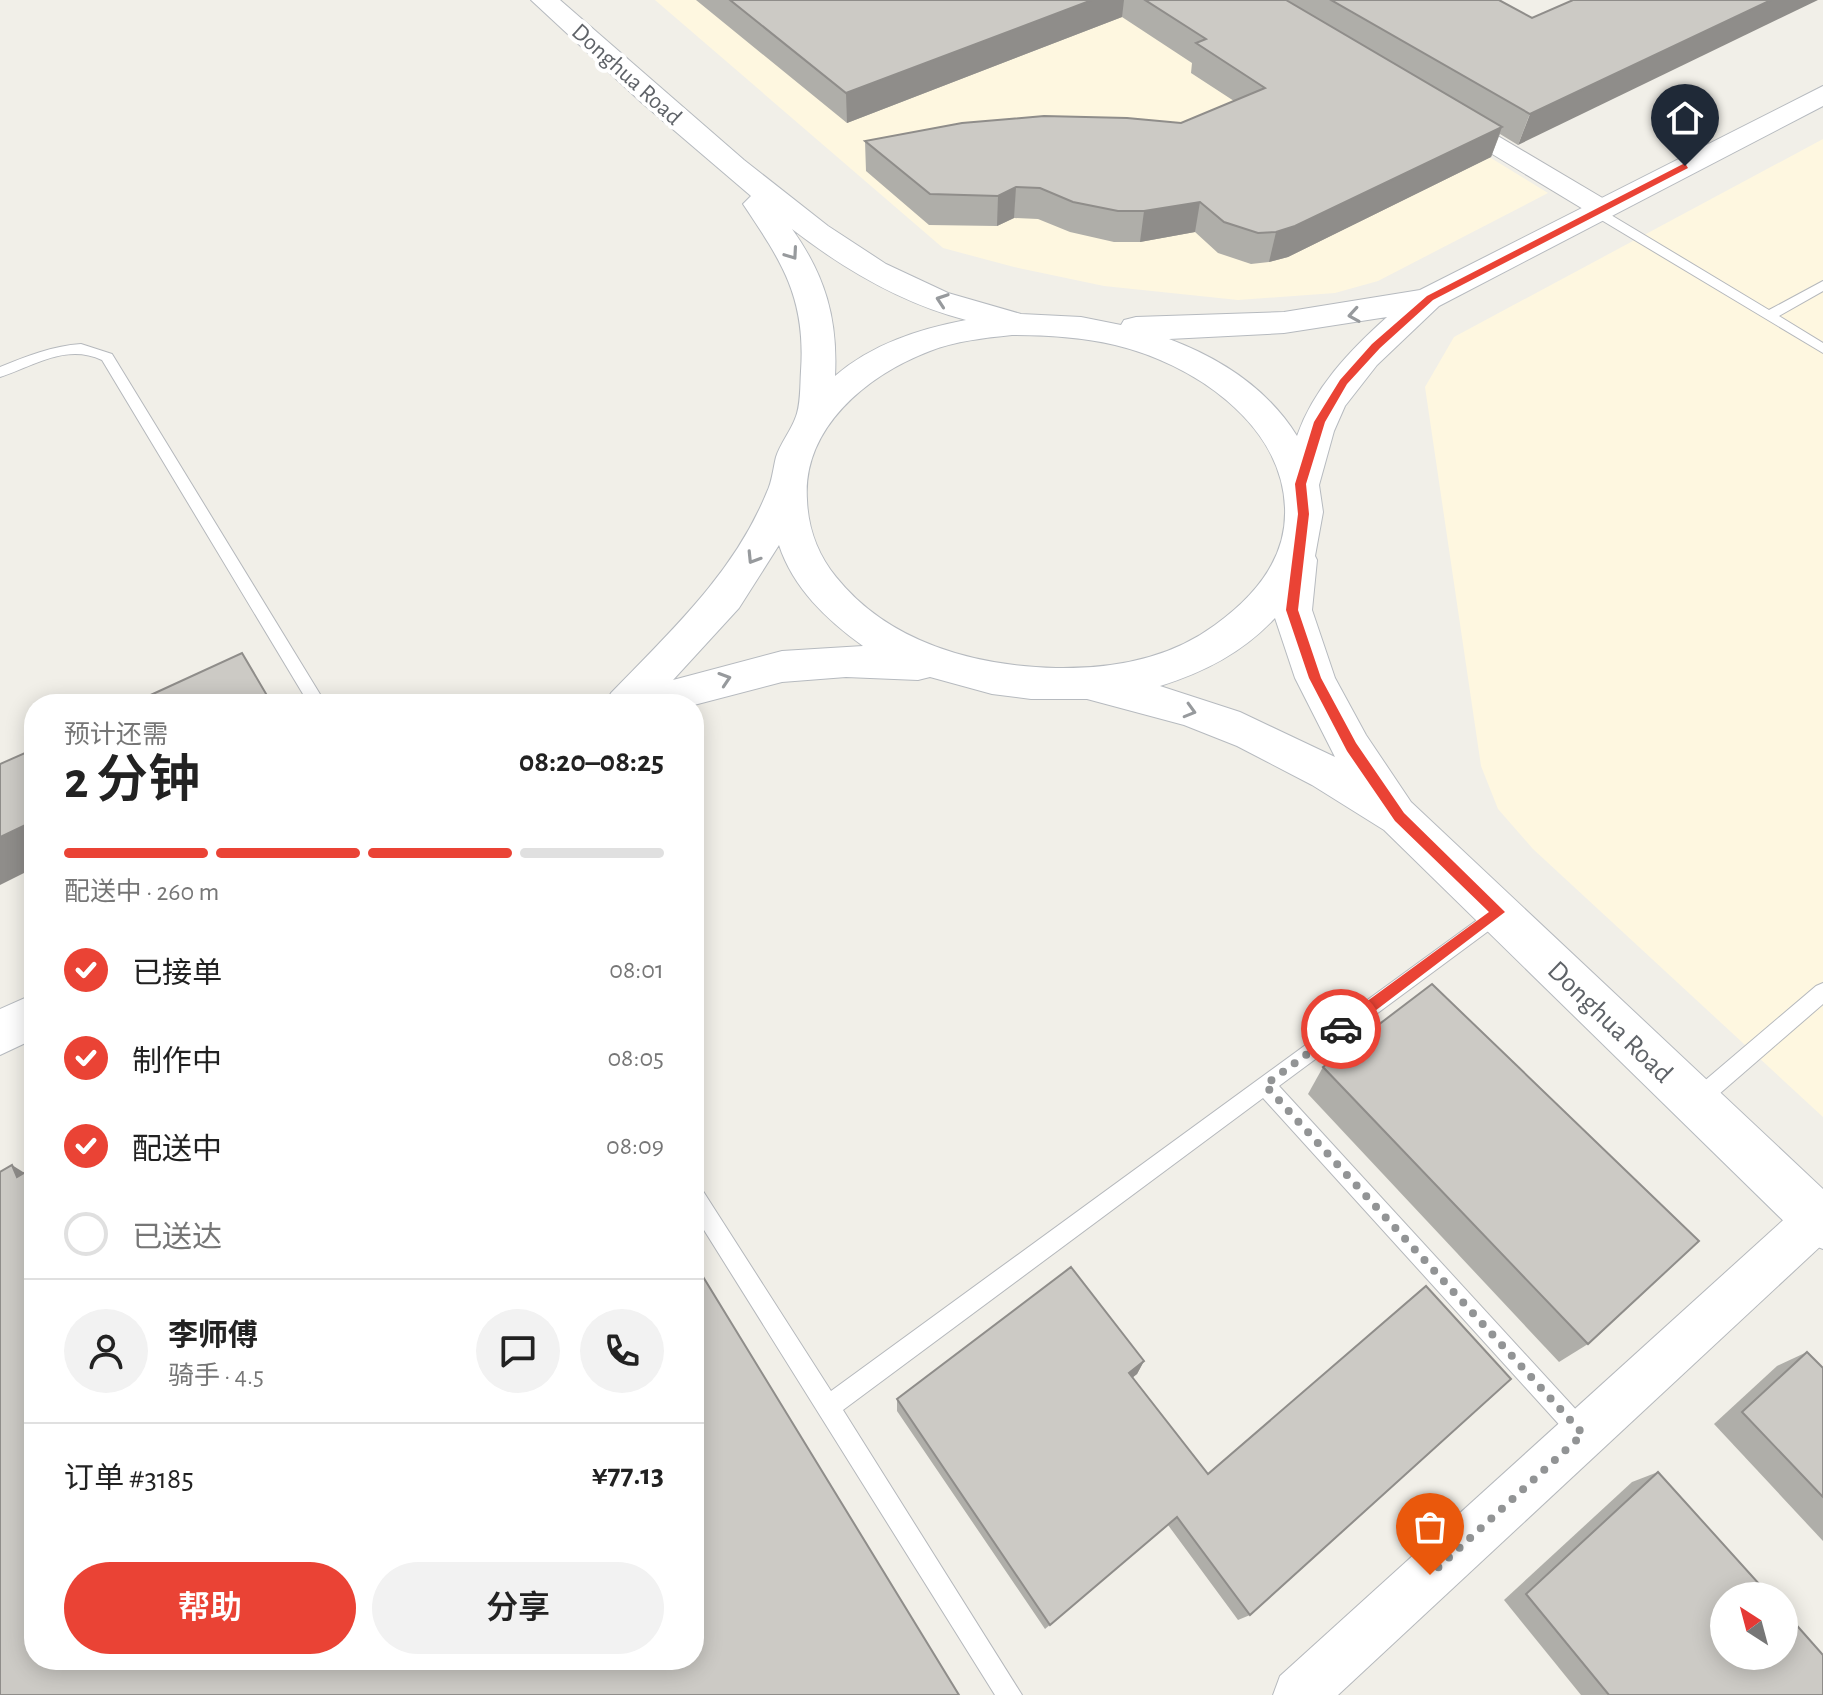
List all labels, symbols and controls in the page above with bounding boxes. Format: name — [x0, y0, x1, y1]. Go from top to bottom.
street label: Donghua Road — [567, 19, 686, 130]
pin — [1651, 84, 1719, 166]
icon: home — [1663, 96, 1707, 140]
one-way arrow — [782, 245, 797, 259]
one-way arrow — [936, 294, 950, 310]
one-way arrow — [1347, 306, 1361, 323]
one-way arrow — [747, 549, 762, 564]
one-way arrow — [717, 672, 731, 688]
one-way arrow — [1182, 702, 1196, 718]
text: 预计还需 — [64, 722, 168, 748]
text: 08:20–08:25 — [519, 747, 664, 777]
text: 2 分钟 — [64, 755, 200, 807]
text: 配送中 · 260 m — [64, 879, 219, 905]
icon: check — [64, 948, 108, 992]
street label: Donghua Road — [1542, 956, 1678, 1089]
text: 08:01 — [609, 957, 664, 983]
text: 已接单 — [132, 959, 222, 989]
courier — [1301, 989, 1381, 1069]
icon: car — [1319, 1007, 1363, 1051]
icon: check — [64, 1036, 108, 1080]
text: 08:05 — [607, 1045, 664, 1071]
text: 制作中 — [132, 1047, 222, 1077]
icon: check — [64, 1124, 108, 1168]
text: 08:09 — [606, 1133, 664, 1159]
text: 配送中 — [132, 1135, 222, 1165]
text: 已送达 — [132, 1223, 222, 1253]
button: person — [64, 1309, 148, 1393]
button: chat — [476, 1309, 560, 1393]
button: phone — [580, 1309, 664, 1393]
text: 李师傅 — [168, 1321, 258, 1351]
text: 骑手 · 4.5 — [168, 1363, 264, 1389]
text: ¥77.13 — [592, 1460, 664, 1490]
text: 订单 #3185 — [64, 1464, 194, 1494]
pin — [1396, 1493, 1464, 1575]
icon: bag — [1408, 1505, 1452, 1549]
button: 帮助 — [64, 1562, 356, 1654]
button: 分享 — [372, 1562, 664, 1654]
north arrow — [1710, 1582, 1798, 1670]
map controls — [1710, 1582, 1798, 1670]

